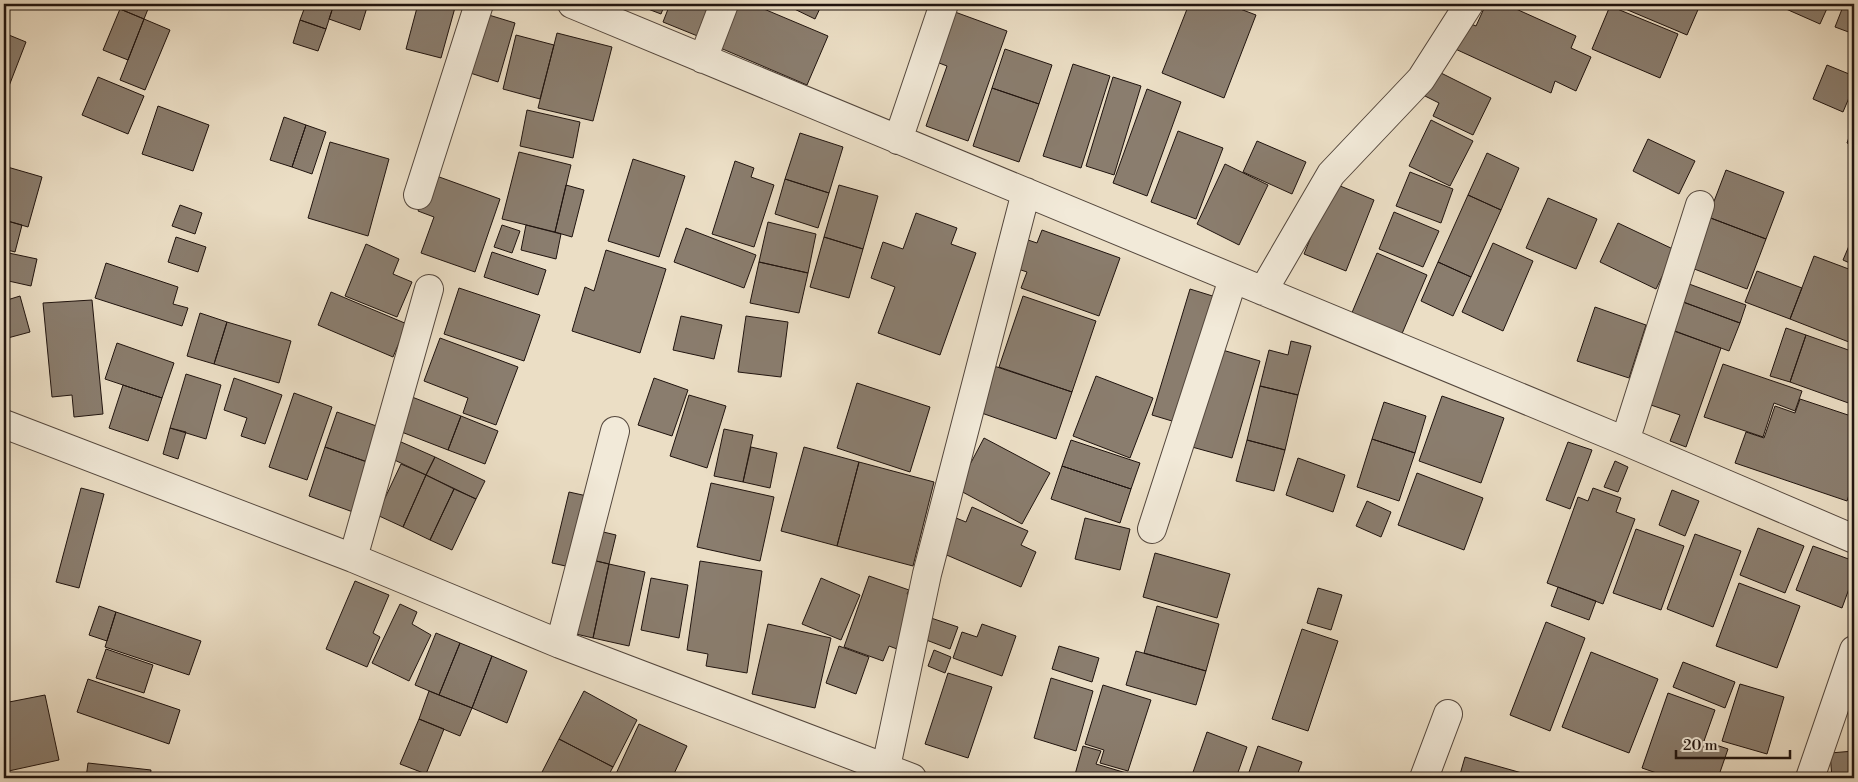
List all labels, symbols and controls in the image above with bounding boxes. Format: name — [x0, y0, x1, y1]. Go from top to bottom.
scale bar — [1676, 727, 1789, 759]
text: 20 m — [1683, 736, 1718, 755]

